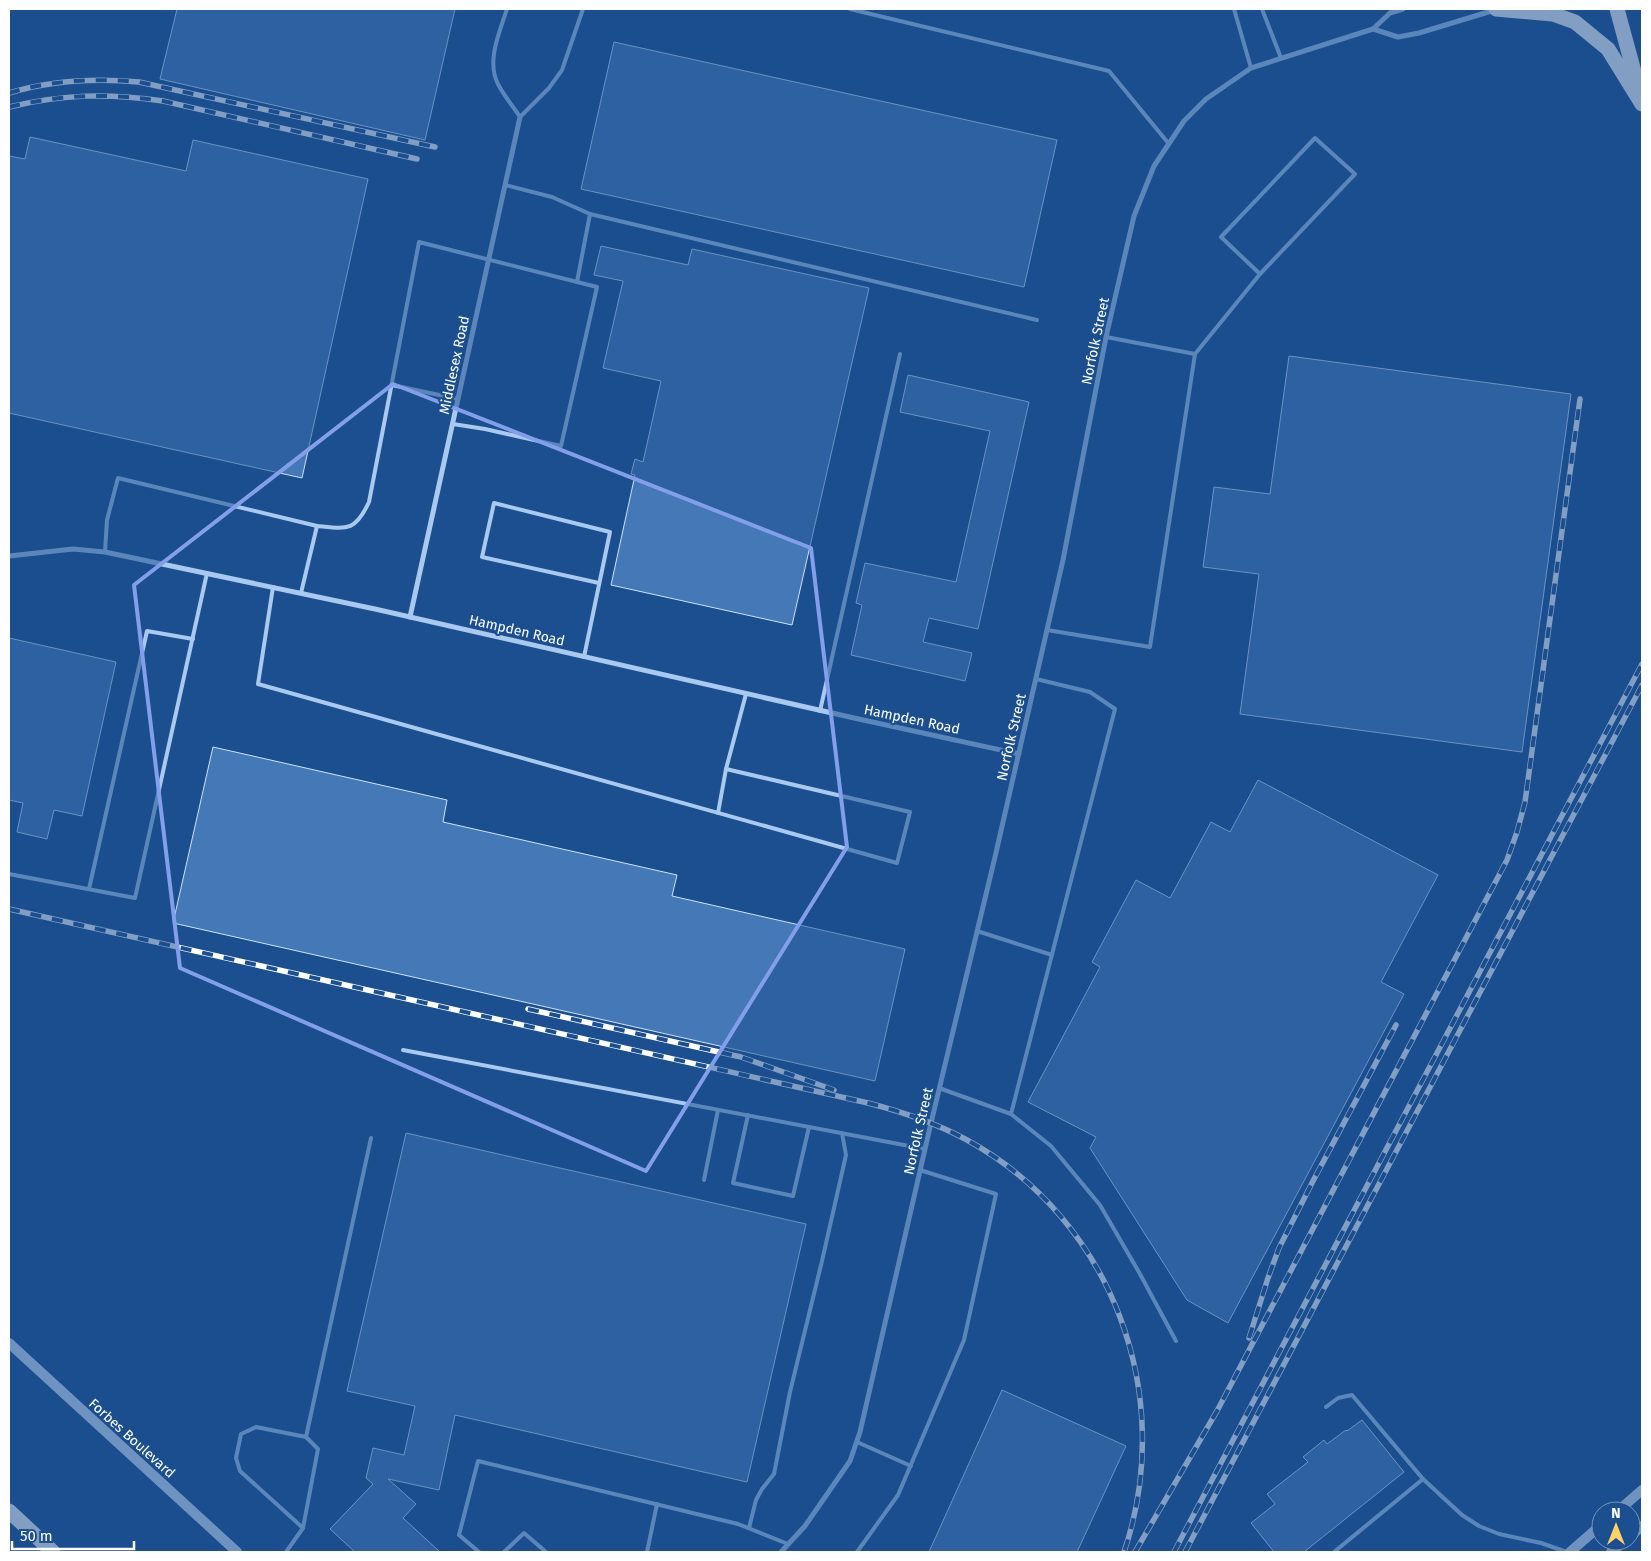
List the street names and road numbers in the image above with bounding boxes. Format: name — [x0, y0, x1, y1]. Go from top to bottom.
street label: Norfolk Street — [1078, 295, 1113, 386]
street label: Middlesex Road — [436, 314, 473, 416]
street label: Hampden Road — [467, 611, 566, 650]
street label: Norfolk Street — [993, 691, 1030, 782]
street label: Hampden Road — [862, 701, 961, 738]
street label: Norfolk Street — [900, 1085, 937, 1176]
street label: Forbes Boulevard — [85, 1395, 178, 1482]

